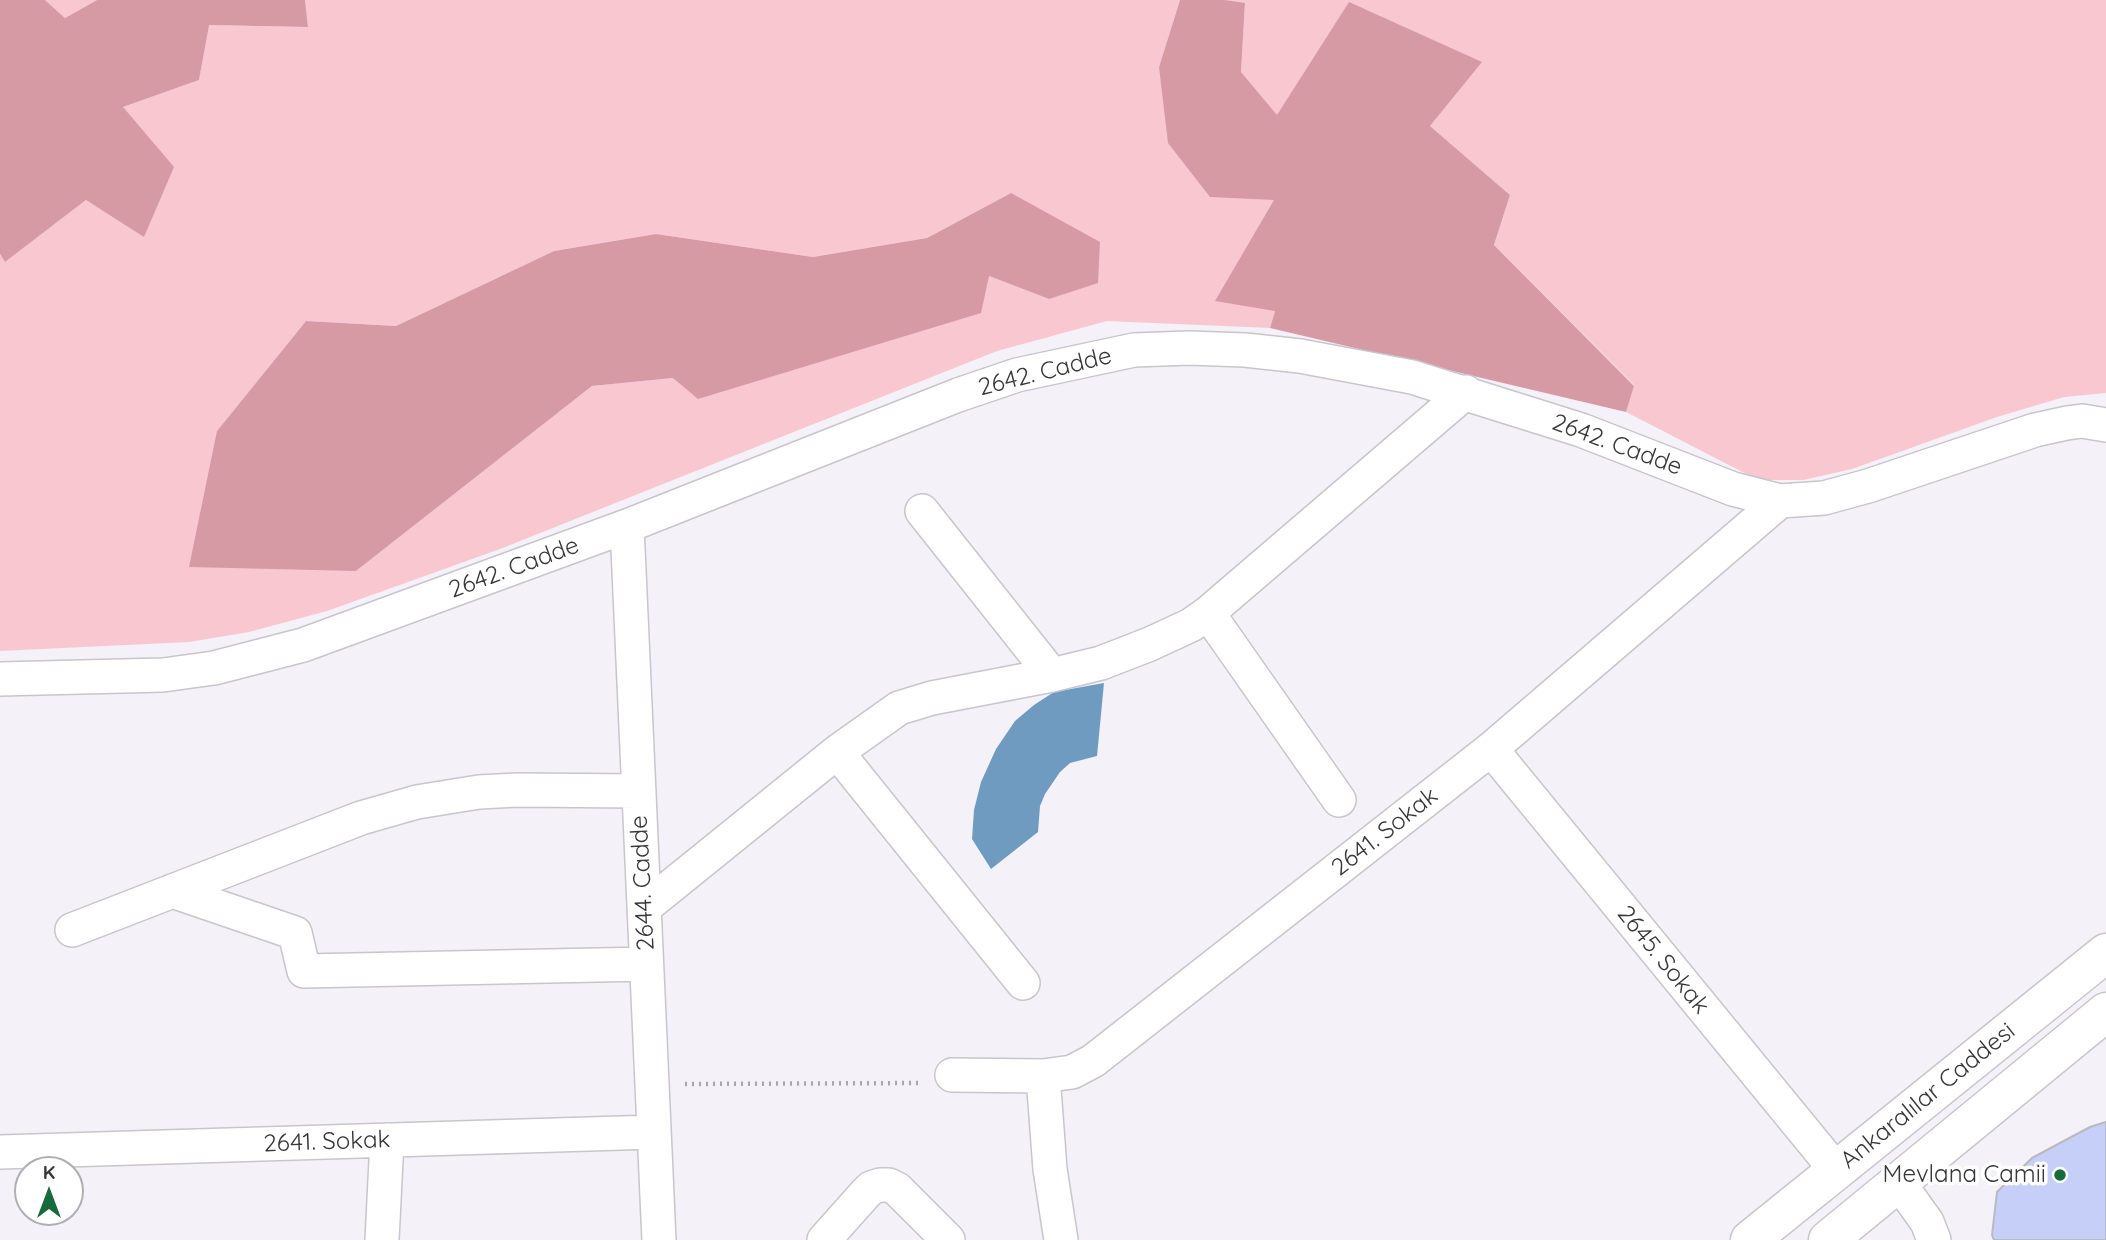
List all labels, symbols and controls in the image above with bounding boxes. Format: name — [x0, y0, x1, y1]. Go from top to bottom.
street label: 2642. Cadde — [975, 342, 1115, 402]
street label: 2642. Cadde — [1548, 408, 1686, 482]
street label: 2642. Cadde — [445, 531, 583, 605]
street label: 2641. Sokak — [1326, 782, 1444, 882]
street label: 2644. Cadde — [625, 815, 661, 951]
street label: 2645. Sokak — [1611, 900, 1715, 1020]
street label: Ankaralılar Caddesi — [1835, 1017, 2021, 1175]
street label: 2641. Sokak — [263, 1125, 391, 1159]
north arrow — [14, 1156, 84, 1226]
text: K — [43, 1160, 55, 1184]
place label: Mevlana Camii — [1883, 1161, 2046, 1189]
marker: Mevlana Camii — [2052, 1167, 2068, 1183]

